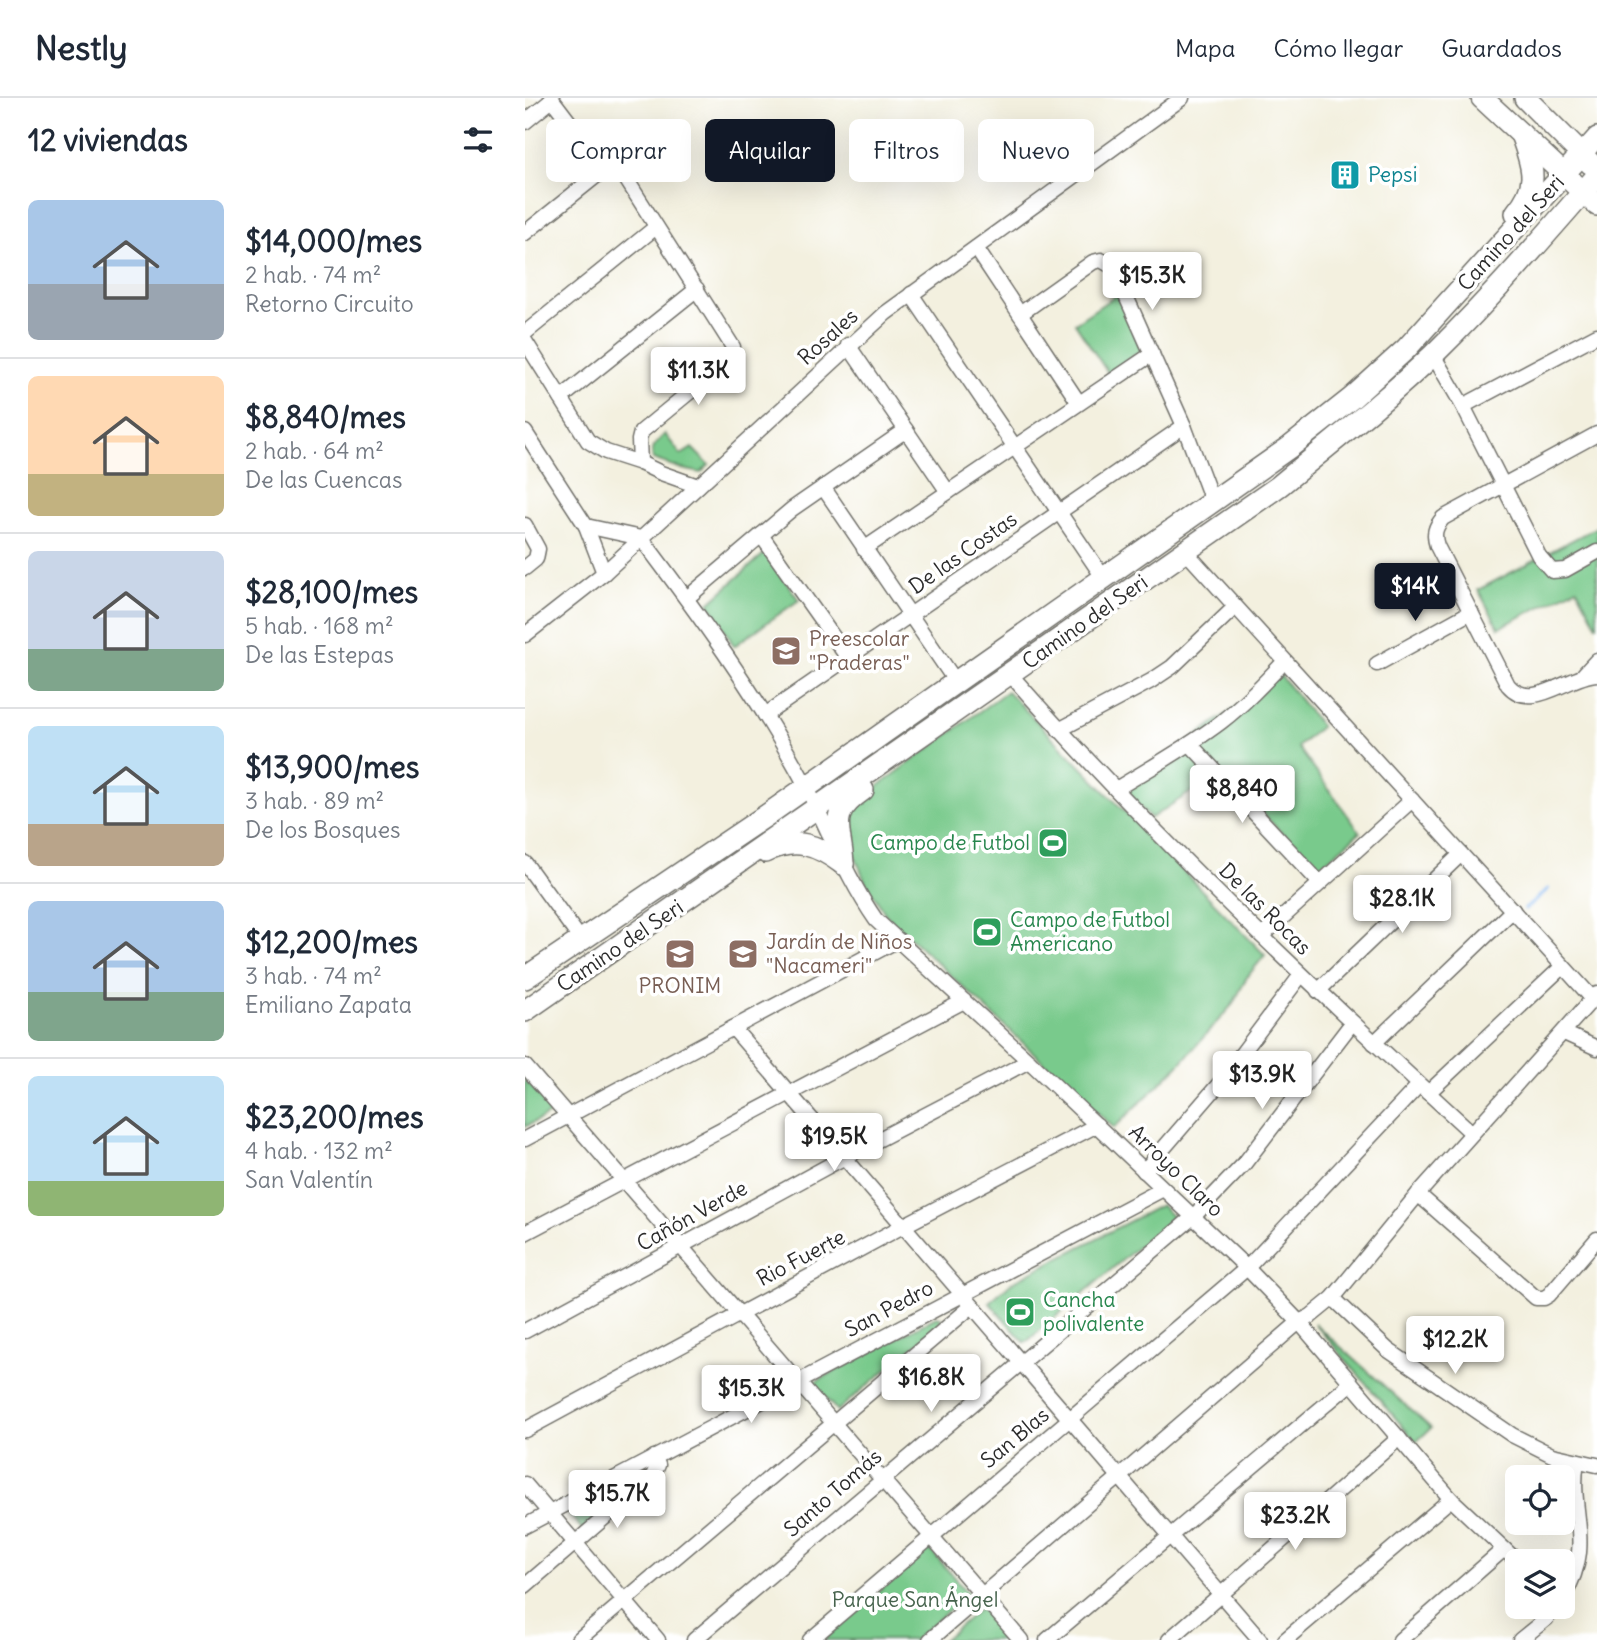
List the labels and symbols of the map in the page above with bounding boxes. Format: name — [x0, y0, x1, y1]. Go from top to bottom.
building icon: Pepsi — [1328, 158, 1362, 192]
place label: Pepsi — [1368, 161, 1417, 188]
street label: Camino del Seri — [1451, 169, 1570, 296]
pin: $15.3K — [1095, 252, 1209, 312]
street label: Rosales — [792, 302, 863, 371]
pin: $11.3K — [641, 348, 755, 407]
street label: De las Costas — [903, 505, 1022, 600]
pin: $14K — [1374, 564, 1456, 623]
street label: Camino del Seri — [1017, 568, 1153, 675]
place label: Preescolar "Praderas" — [809, 625, 910, 676]
school or university icon: Preescolar "Praderas" — [769, 634, 803, 668]
pin: $8,840 — [1185, 766, 1299, 825]
sports icon: Campo de Futbol — [1036, 826, 1070, 860]
place label: Campo de Futbol — [870, 829, 1030, 856]
street label: De las Rocas — [1214, 857, 1317, 960]
pin: $28.1K — [1345, 876, 1459, 935]
street label: Camino del Seri — [551, 893, 688, 998]
place label: Campo de Futbol Americano — [1010, 906, 1170, 957]
sports icon: Campo de Futbol Americano — [970, 915, 1004, 949]
place label: Jardín de Niños "Nacameri" — [766, 928, 912, 979]
school or university icon: PRONIM — [663, 937, 697, 971]
school or university icon: Jardín de Niños "Nacameri" — [726, 937, 760, 971]
place label: PRONIM — [639, 972, 721, 999]
pin: $13.9K — [1205, 1052, 1319, 1111]
pin: $19.5K — [777, 1114, 891, 1173]
street label: Arroyo Claro — [1123, 1119, 1229, 1223]
street label: Cañón Verde — [632, 1174, 752, 1257]
street label: Rio Fuerte — [752, 1223, 850, 1292]
street label: San Pedro — [840, 1274, 938, 1343]
place label: Cancha polivalente — [1043, 1286, 1144, 1337]
sports icon: Cancha polivalente — [1003, 1295, 1037, 1329]
pin: $12.2K — [1398, 1316, 1512, 1376]
pin: $16.8K — [874, 1354, 988, 1414]
pin: $15.3K — [694, 1366, 808, 1425]
street label: San Blas — [975, 1401, 1054, 1474]
street label: Santo Tomás — [778, 1443, 887, 1542]
pin: $15.7K — [560, 1470, 674, 1530]
pin: $23.2K — [1238, 1492, 1352, 1552]
park label: Parque San Ángel — [832, 1586, 998, 1613]

